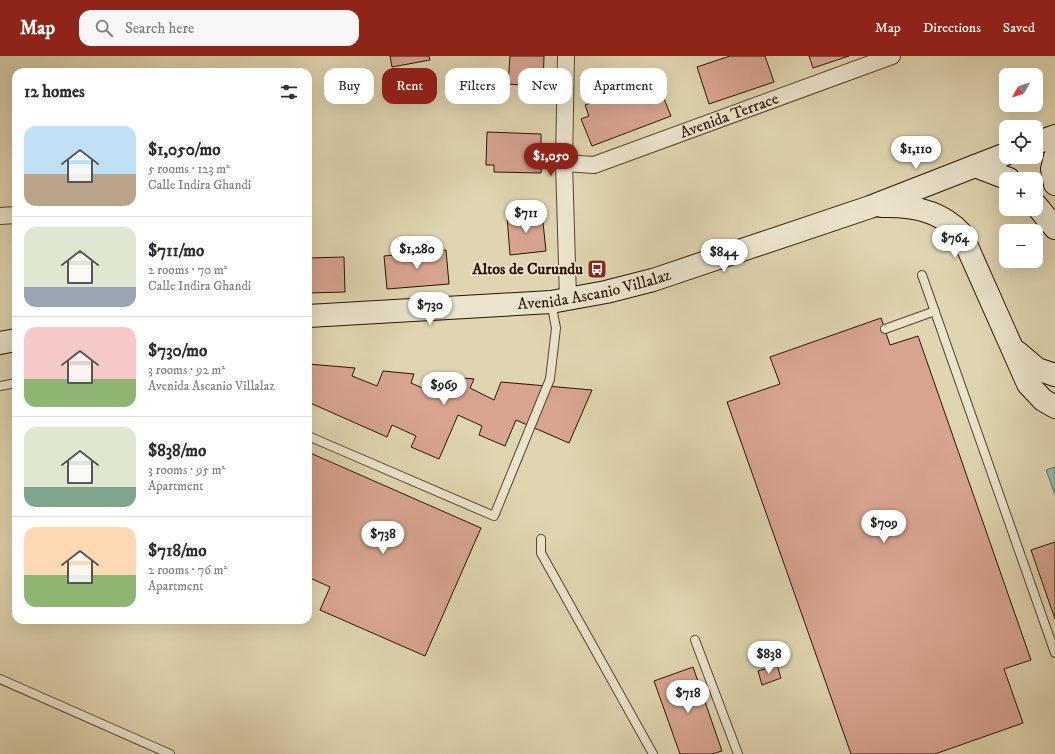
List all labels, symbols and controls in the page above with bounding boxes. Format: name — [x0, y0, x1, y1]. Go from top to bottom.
search box — [79, 10, 359, 46]
text: Map — [20, 17, 55, 40]
icon: search — [93, 17, 115, 39]
text: Search here — [125, 19, 194, 38]
text: Map — [875, 19, 901, 37]
text: Directions — [923, 19, 981, 37]
text: Saved — [1003, 19, 1035, 37]
chip: Buy — [324, 68, 374, 104]
chip: Rent — [382, 68, 437, 104]
chip: Filters — [445, 68, 510, 104]
chip: New — [518, 68, 572, 104]
chip: Apartment — [580, 68, 667, 104]
north arrow — [999, 68, 1043, 112]
map controls — [999, 68, 1043, 268]
text: 12 homes — [24, 81, 85, 103]
icon: filters — [278, 81, 300, 103]
street label: Avenida Terrace — [677, 88, 782, 143]
button: locate — [999, 120, 1043, 164]
pin: $1,110 — [883, 136, 949, 170]
text: $1,050/mo — [148, 139, 220, 161]
text: $1,110 — [900, 141, 932, 157]
icon: home — [56, 142, 104, 190]
pin: $1,050 — [518, 143, 584, 177]
text: $1,050 — [533, 148, 569, 164]
text: 5 rooms · 123 m² — [148, 161, 230, 177]
button: + — [999, 172, 1043, 216]
text: Calle Indira Ghandi — [148, 177, 251, 193]
pin: $711 — [502, 200, 550, 234]
text: $711 — [514, 205, 538, 221]
button: − — [999, 224, 1043, 268]
pin: $764 — [931, 225, 979, 259]
text: $764 — [941, 230, 969, 246]
pin: $1,280 — [384, 236, 450, 270]
pin: $844 — [700, 239, 748, 273]
text: $711/mo — [148, 240, 204, 262]
text: $1,280 — [399, 241, 435, 257]
icon: home — [56, 243, 104, 291]
text: $844 — [710, 244, 738, 260]
bus stop icon: Altos de Curundu — [586, 258, 608, 280]
place label: Altos de Curundu — [471, 259, 583, 279]
text: 2 rooms · 70 m² — [148, 262, 228, 278]
street label: Avenida Ascanio Villalaz — [517, 265, 674, 314]
text: Calle Indira Ghandi — [148, 278, 251, 294]
pin: $730 — [406, 292, 454, 326]
text: $730 — [417, 297, 443, 313]
text: $730/mo — [148, 340, 207, 362]
icon: home — [56, 343, 104, 391]
text: 3 rooms · 92 m² — [148, 362, 225, 378]
pin: $969 — [420, 372, 468, 406]
text: $969 — [431, 377, 457, 393]
text: Avenida Ascanio Villalaz — [148, 378, 275, 394]
text: $838/mo — [148, 440, 206, 462]
icon: home — [56, 443, 104, 491]
text: 3 rooms · 95 m² — [148, 462, 225, 478]
text: Apartment — [148, 478, 203, 494]
pin: $709 — [860, 510, 908, 544]
text: $709 — [870, 515, 898, 531]
pin: $738 — [359, 521, 407, 555]
text: $738 — [370, 526, 396, 542]
text: $718/mo — [148, 540, 207, 562]
icon: home — [56, 543, 104, 591]
text: 2 rooms · 76 m² — [148, 562, 227, 578]
text: Apartment — [148, 578, 203, 594]
pin: $838 — [745, 641, 793, 675]
text: $838 — [757, 646, 781, 662]
pin: $718 — [664, 680, 712, 714]
text: $718 — [675, 685, 701, 701]

